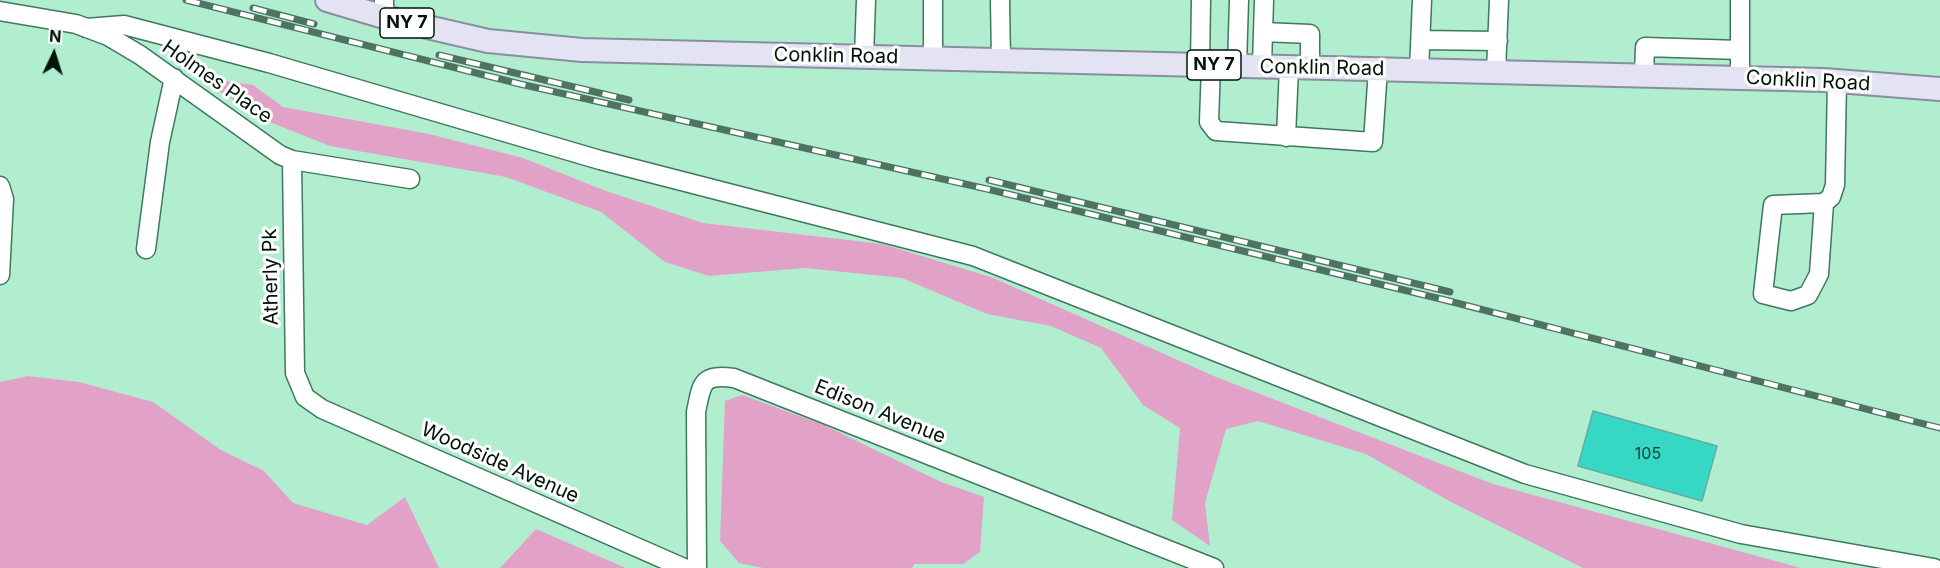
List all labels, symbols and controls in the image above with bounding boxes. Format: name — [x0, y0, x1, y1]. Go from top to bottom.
road number: NY 7 — [380, 8, 434, 38]
north arrow — [24, 24, 84, 84]
text: N — [48, 26, 62, 46]
street label: Holmes Place — [157, 35, 277, 129]
street label: Conklin Road — [773, 43, 899, 69]
road number: NY 7 — [1187, 50, 1241, 80]
street label: Conklin Road — [1259, 55, 1385, 81]
street label: Conklin Road — [1745, 66, 1871, 96]
street label: Atherly Pk — [258, 228, 284, 326]
street label: Edison Avenue — [811, 375, 949, 449]
street label: Woodside Avenue — [417, 417, 583, 509]
house number: 105 — [1635, 444, 1661, 464]

